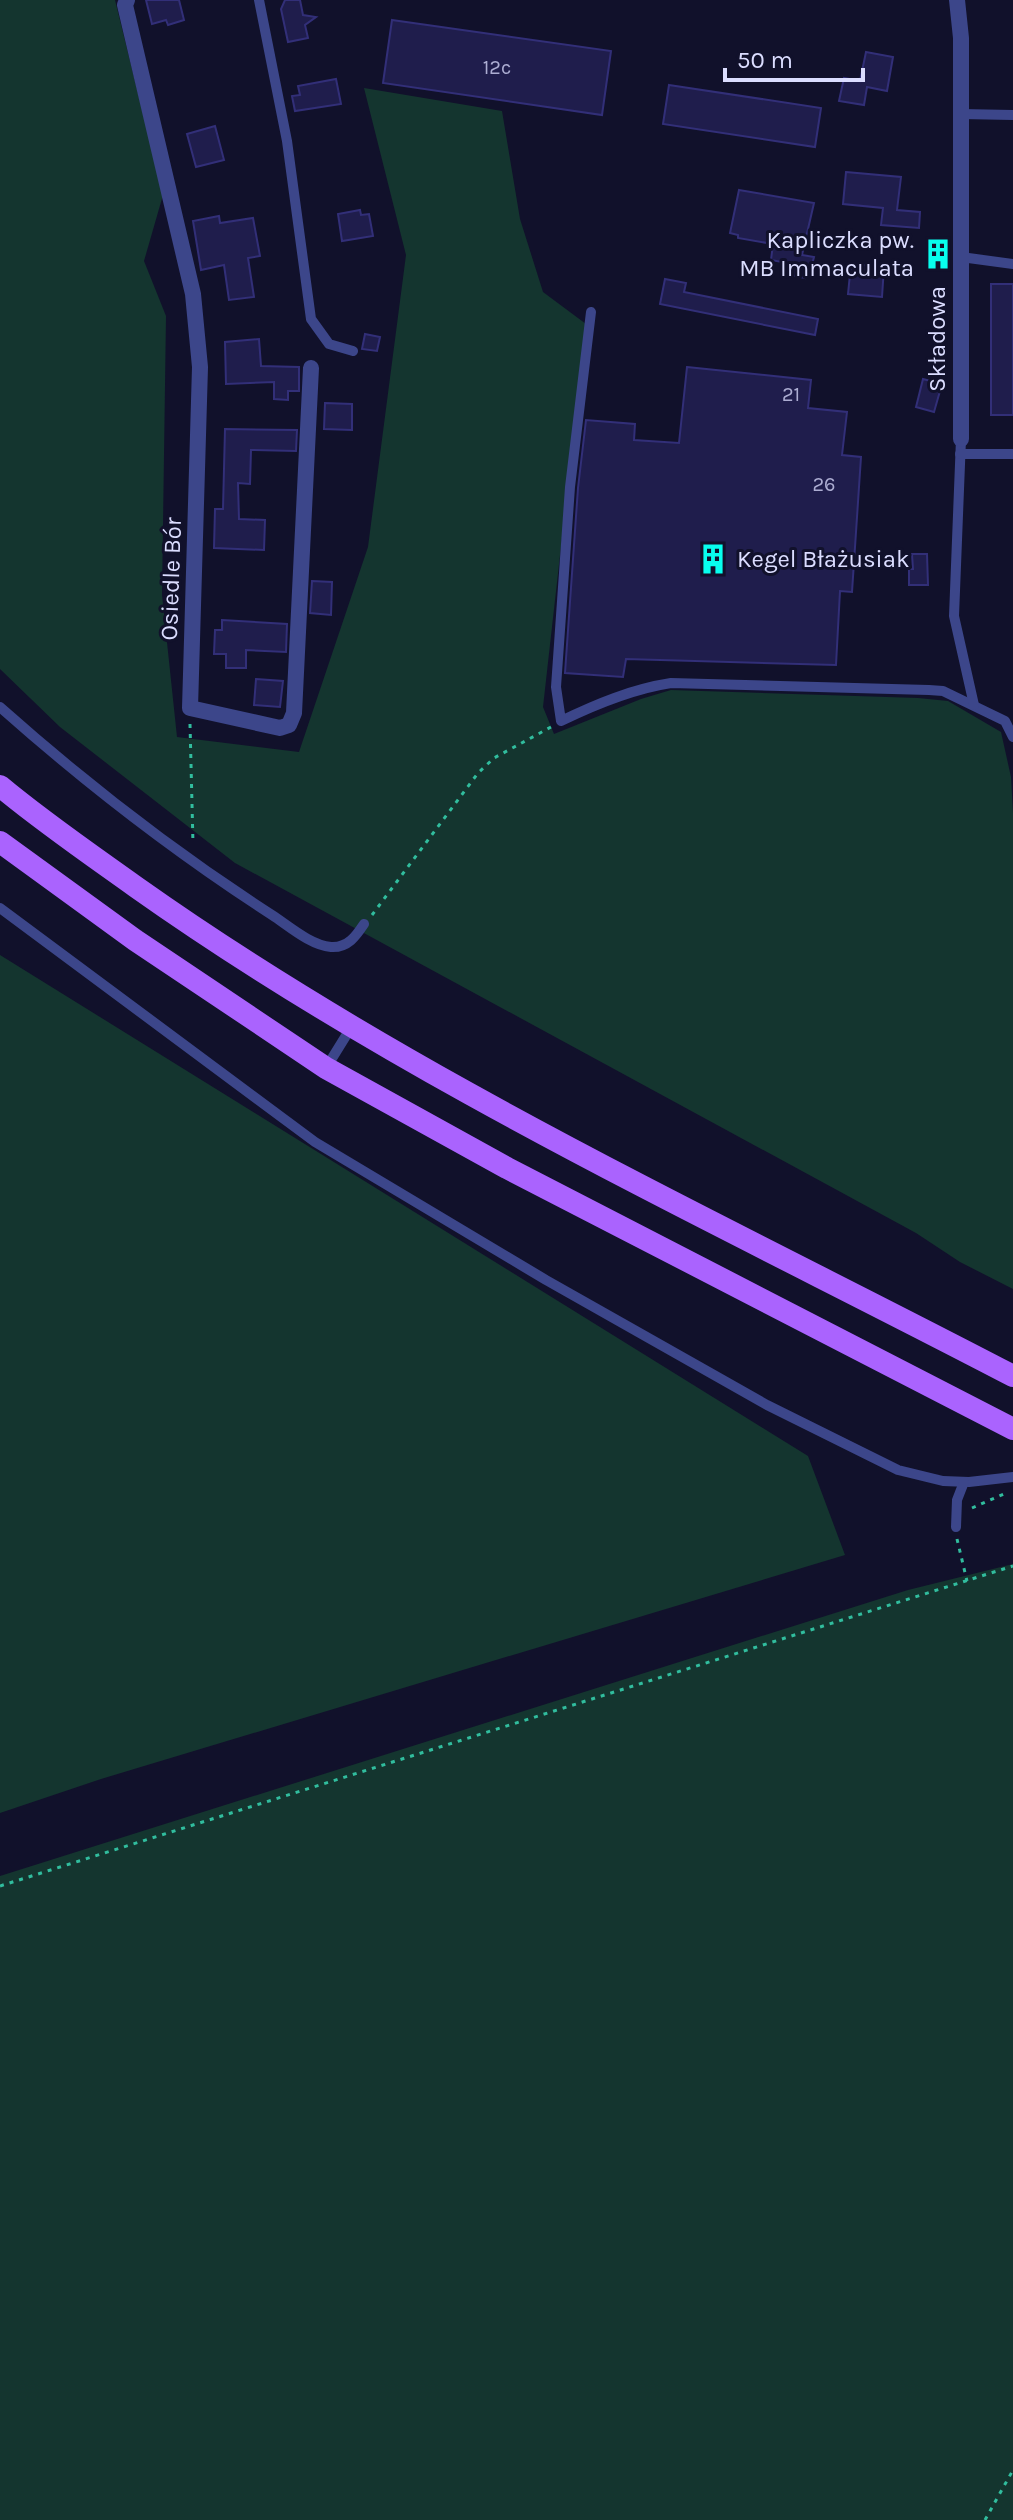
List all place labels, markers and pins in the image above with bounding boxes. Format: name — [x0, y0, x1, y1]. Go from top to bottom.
place label: Kapliczka pw. MB Immaculata — [739, 226, 914, 282]
building icon: Kapliczka pw. MB Immaculata — [921, 237, 955, 271]
building icon: Kegel Błażusiak — [696, 542, 730, 576]
place label: Kegel Błażusiak — [737, 545, 909, 573]

